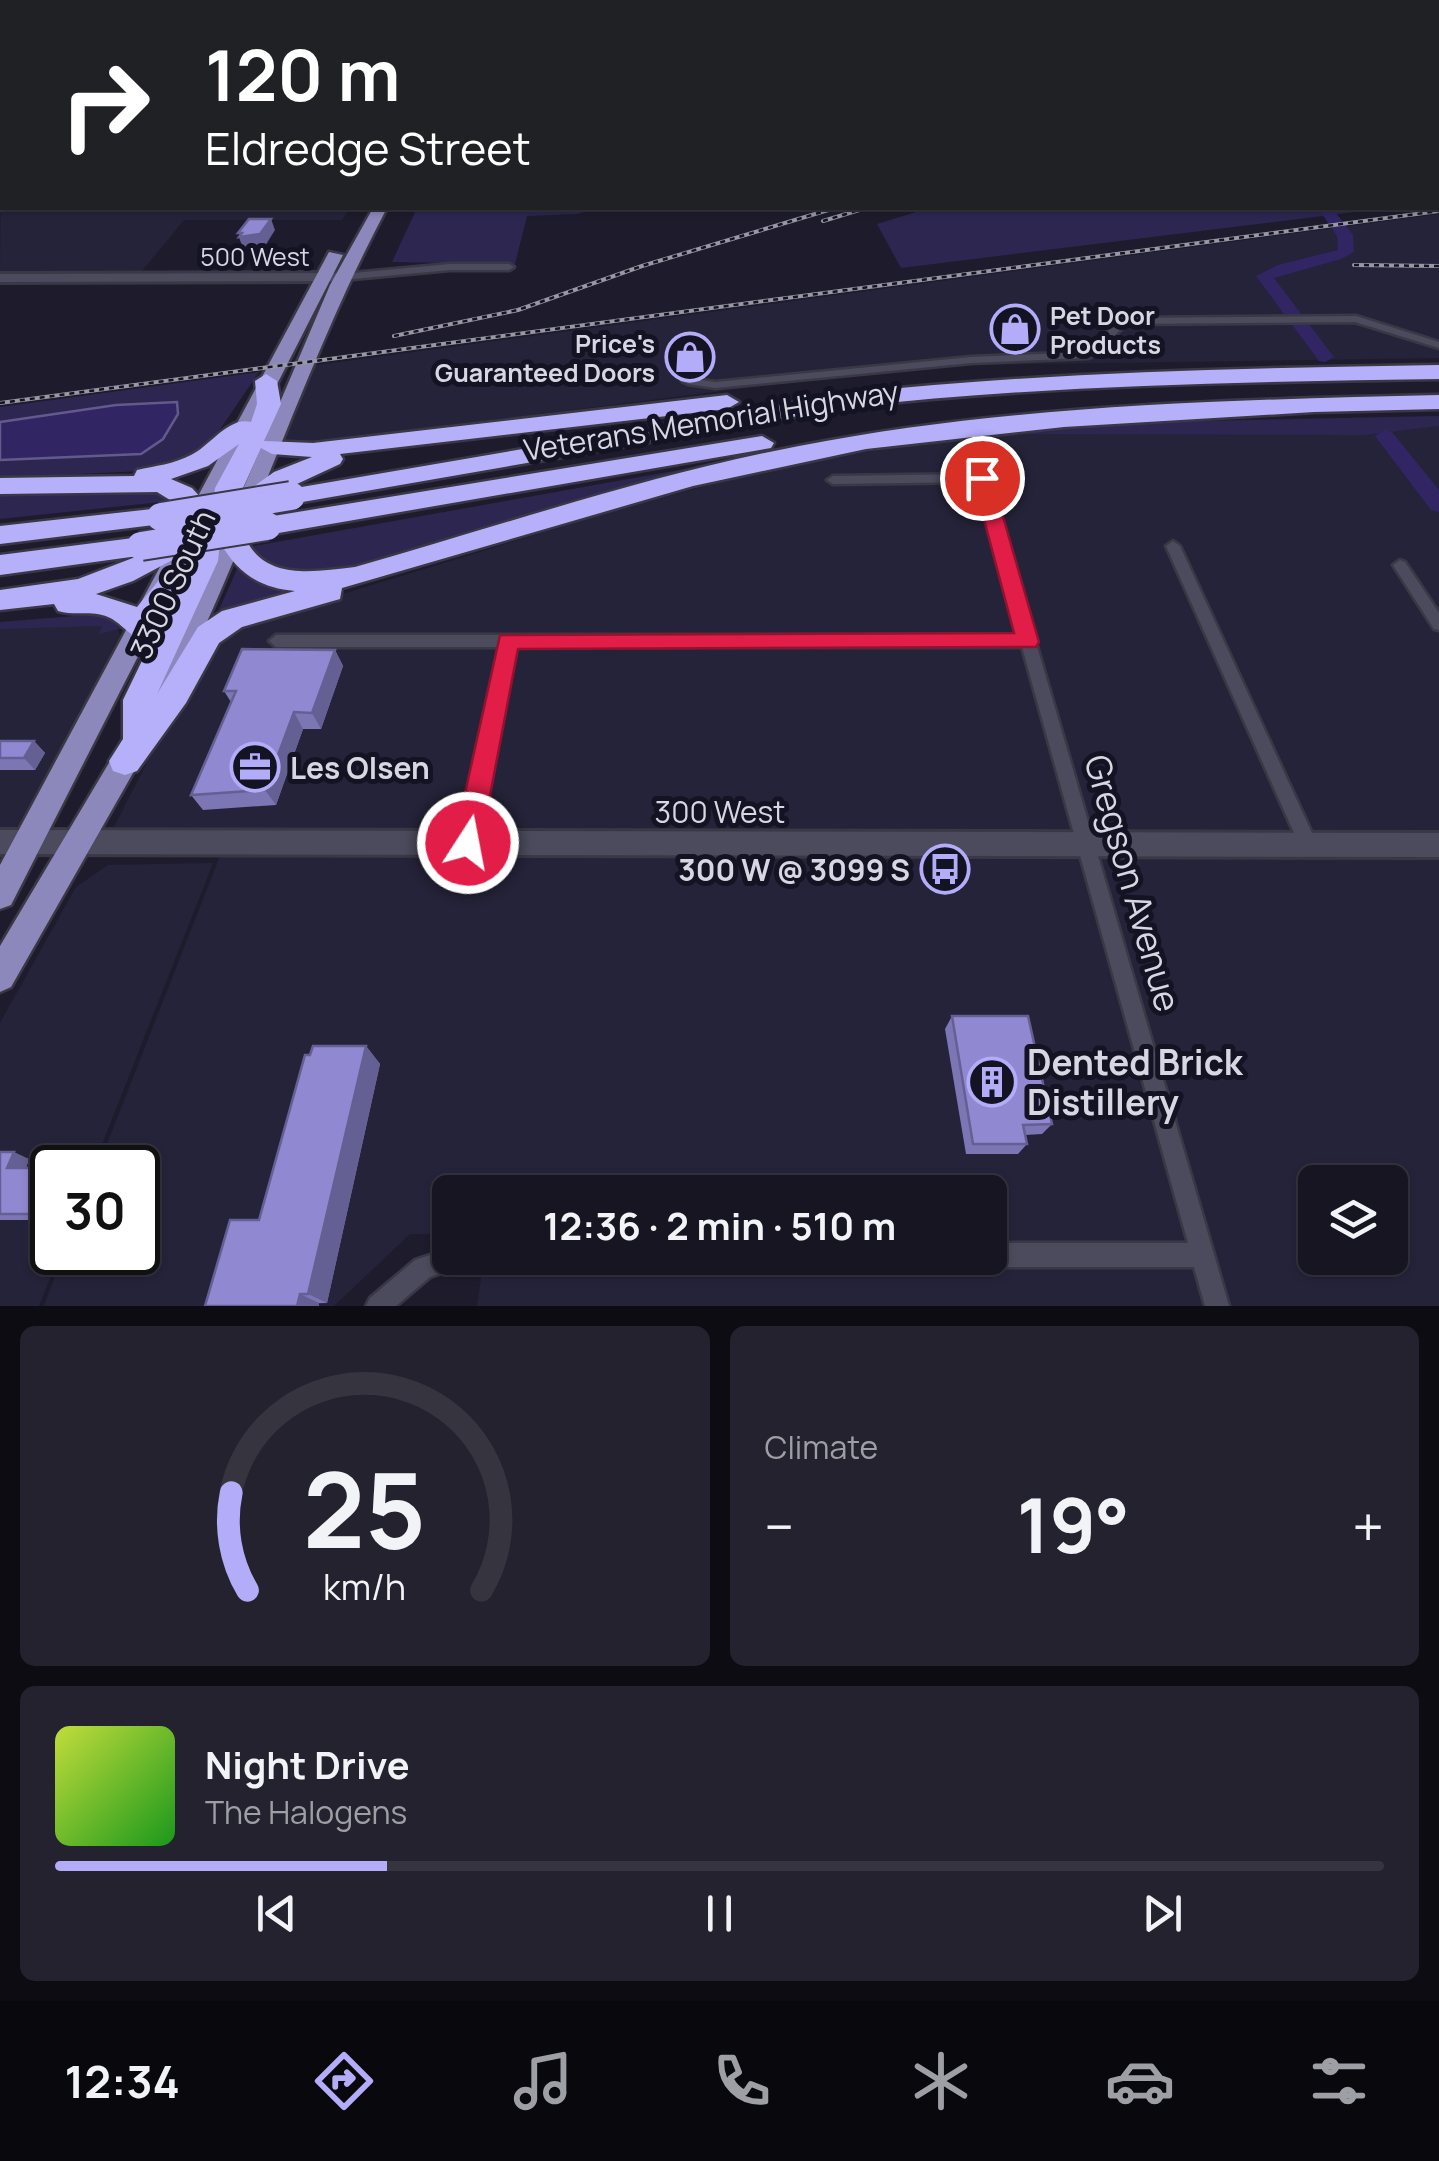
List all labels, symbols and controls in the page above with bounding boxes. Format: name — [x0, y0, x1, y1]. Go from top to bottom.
text: 120 m — [205, 26, 400, 122]
icon: right — [40, 40, 170, 170]
text: Eldredge Street — [205, 117, 531, 179]
street label: 500 West — [200, 239, 310, 274]
place label: Pet Door Products — [1050, 298, 1161, 362]
shop icon: Pet Door Products — [989, 303, 1041, 355]
place label: Price's Guaranteed Doors — [435, 326, 655, 390]
shop icon: Price's Guaranteed Doors — [664, 331, 716, 383]
street label: Veterans Memorial Highway — [521, 370, 902, 470]
pin — [940, 436, 1025, 521]
icon: arrive — [955, 451, 1010, 506]
street label: 3300 South — [120, 503, 224, 665]
office icon: Les Olsen — [229, 741, 281, 793]
place label: Les Olsen — [290, 747, 430, 788]
street label: Gregson Avenue — [1073, 749, 1193, 1017]
position arrow — [416, 791, 520, 895]
street label: 300 West — [655, 791, 785, 832]
bus stop icon: 300 W @ 3099 S — [919, 843, 971, 895]
place label: 300 W @ 3099 S — [678, 849, 910, 890]
place label: Dented Brick Distillery — [1027, 1038, 1244, 1126]
building icon: Dented Brick Distillery — [966, 1056, 1018, 1108]
speed limit sign: 30 — [30, 1145, 160, 1275]
map controls — [1298, 1165, 1408, 1275]
button: layers — [1298, 1165, 1408, 1275]
text: 12:36 · 2 min · 510 m — [543, 1199, 896, 1251]
text: Climate — [765, 1425, 878, 1469]
text: 25 — [303, 1437, 426, 1579]
text: 19° — [1017, 1473, 1130, 1576]
text: − — [765, 1488, 794, 1564]
text: + — [1352, 1488, 1384, 1564]
text: km/h — [323, 1562, 406, 1611]
text: Night Drive — [205, 1738, 410, 1790]
text: The Halogens — [205, 1790, 407, 1834]
icon: previous — [249, 1886, 304, 1941]
icon: pause — [692, 1886, 747, 1941]
icon: next — [1135, 1886, 1190, 1941]
icon: directions — [309, 2046, 379, 2116]
icon: music — [508, 2046, 578, 2116]
icon: phone — [707, 2046, 777, 2116]
icon: climate — [906, 2046, 976, 2116]
icon: car — [1105, 2046, 1175, 2116]
icon: filters — [1304, 2046, 1374, 2116]
text: 12:34 — [65, 2050, 180, 2112]

